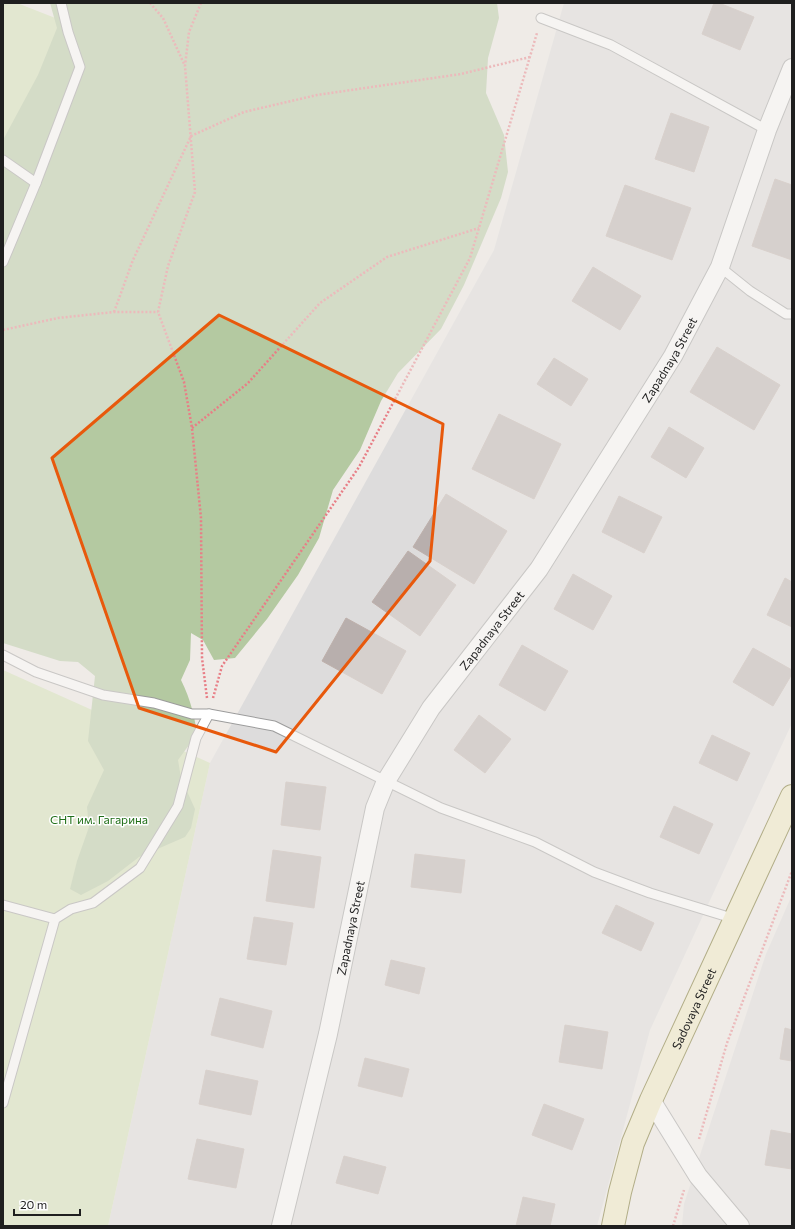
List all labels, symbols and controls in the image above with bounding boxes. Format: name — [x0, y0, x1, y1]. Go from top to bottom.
street label: Zapadnaya Street — [639, 315, 699, 405]
street label: Zapadnaya Street — [456, 588, 527, 672]
park label: СНТ им. Гагарина — [50, 812, 148, 826]
street label: Zapadnaya Street — [333, 879, 367, 977]
street label: Sadovaya Street — [669, 965, 718, 1051]
scale bar — [14, 1191, 80, 1217]
text: 20 m — [20, 1197, 47, 1211]

